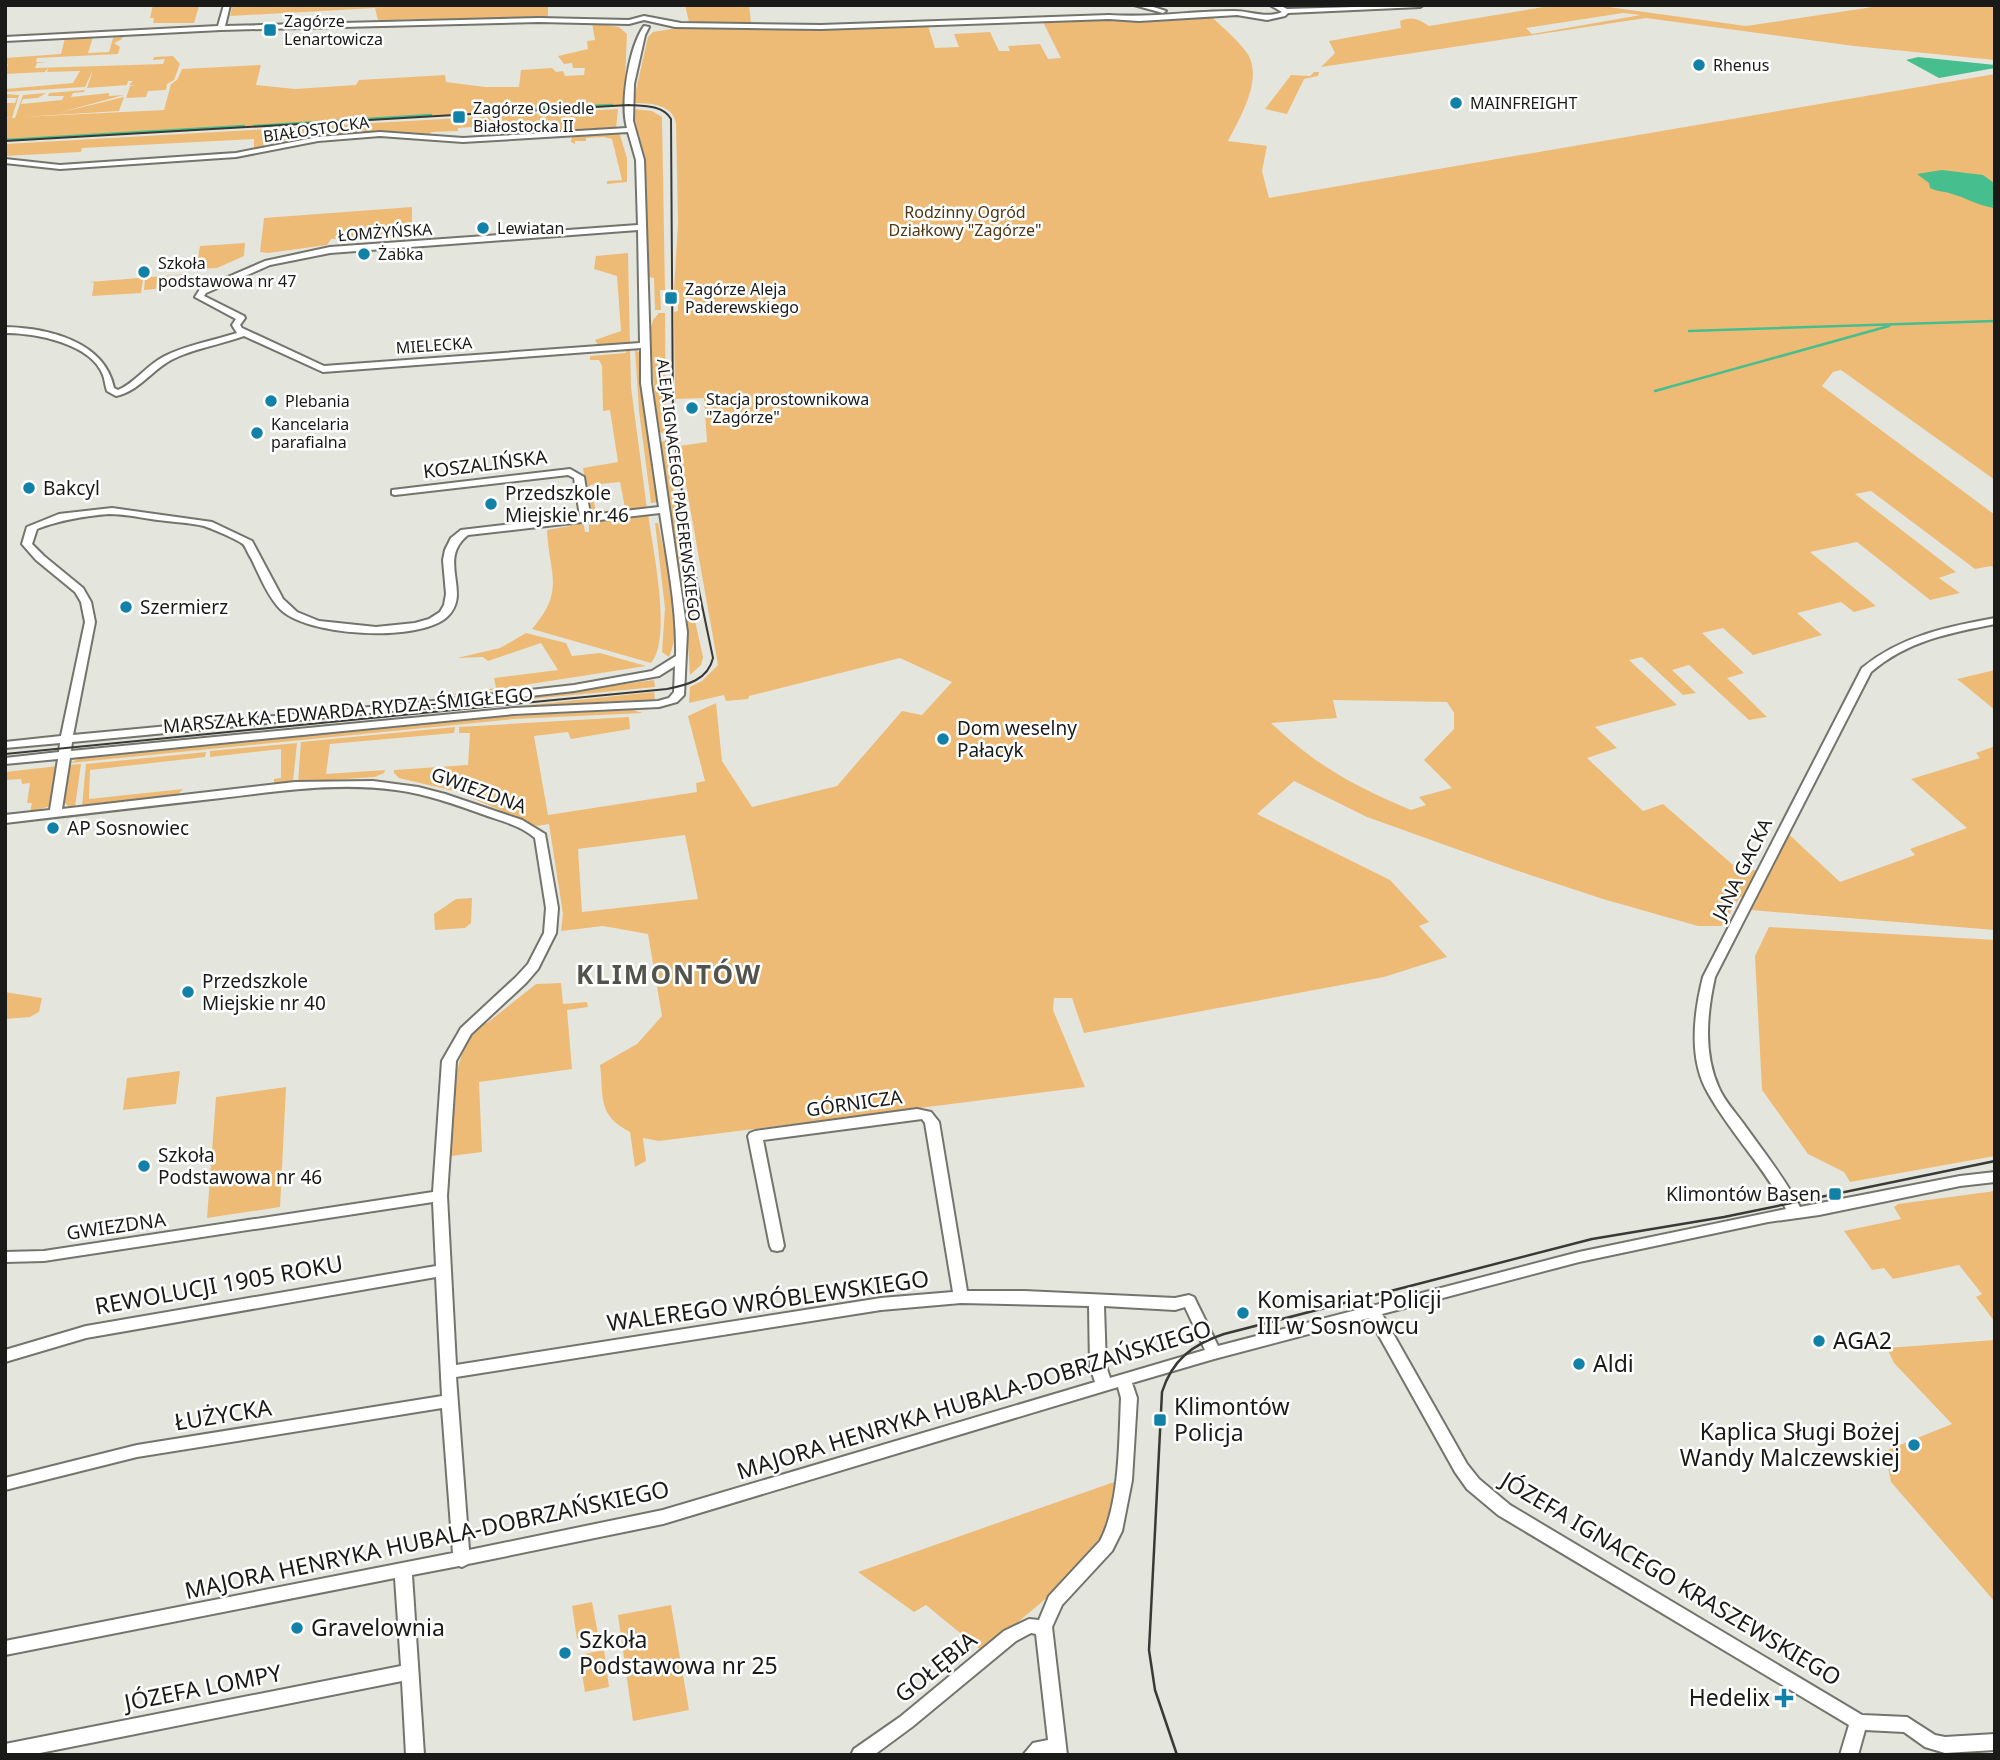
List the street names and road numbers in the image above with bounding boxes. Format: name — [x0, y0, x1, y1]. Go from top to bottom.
street label: BIAŁOSTOCKA — [262, 111, 371, 147]
street label: ŁOMŻYŃSKA — [337, 218, 434, 246]
street label: MIELECKA — [395, 331, 474, 359]
street label: ALEJA IGNACEGO PADEREWSKIEGO — [652, 358, 706, 622]
street label: KOSZALIŃSKA — [421, 443, 549, 485]
street label: MARSZAŁKA EDWARDA RYDZA-ŚMIGŁEGO — [162, 681, 534, 739]
street label: GWIEZDNA — [428, 761, 531, 820]
street label: JANA GACKA — [1705, 813, 1778, 926]
street label: GÓRNICZA — [804, 1083, 904, 1123]
street label: GWIEZDNA — [65, 1206, 168, 1246]
street label: REWOLUCJI 1905 ROKU — [92, 1246, 345, 1322]
street label: WALEREGO WRÓBLEWSKIEGO — [605, 1262, 931, 1338]
street label: MAJORA HENRYKA HUBALA-DOBRZAŃSKIEGO — [733, 1311, 1215, 1487]
street label: ŁUŻYCKA — [172, 1391, 274, 1437]
street label: JÓZEFA IGNACEGO KRASZEWSKIEGO — [1494, 1463, 1848, 1693]
street label: MAJORA HENRYKA HUBALA-DOBRZAŃSKIEGO — [182, 1472, 672, 1606]
street label: GOŁĘBIA — [888, 1623, 983, 1709]
street label: JÓZEFA LOMPY — [120, 1656, 285, 1718]

